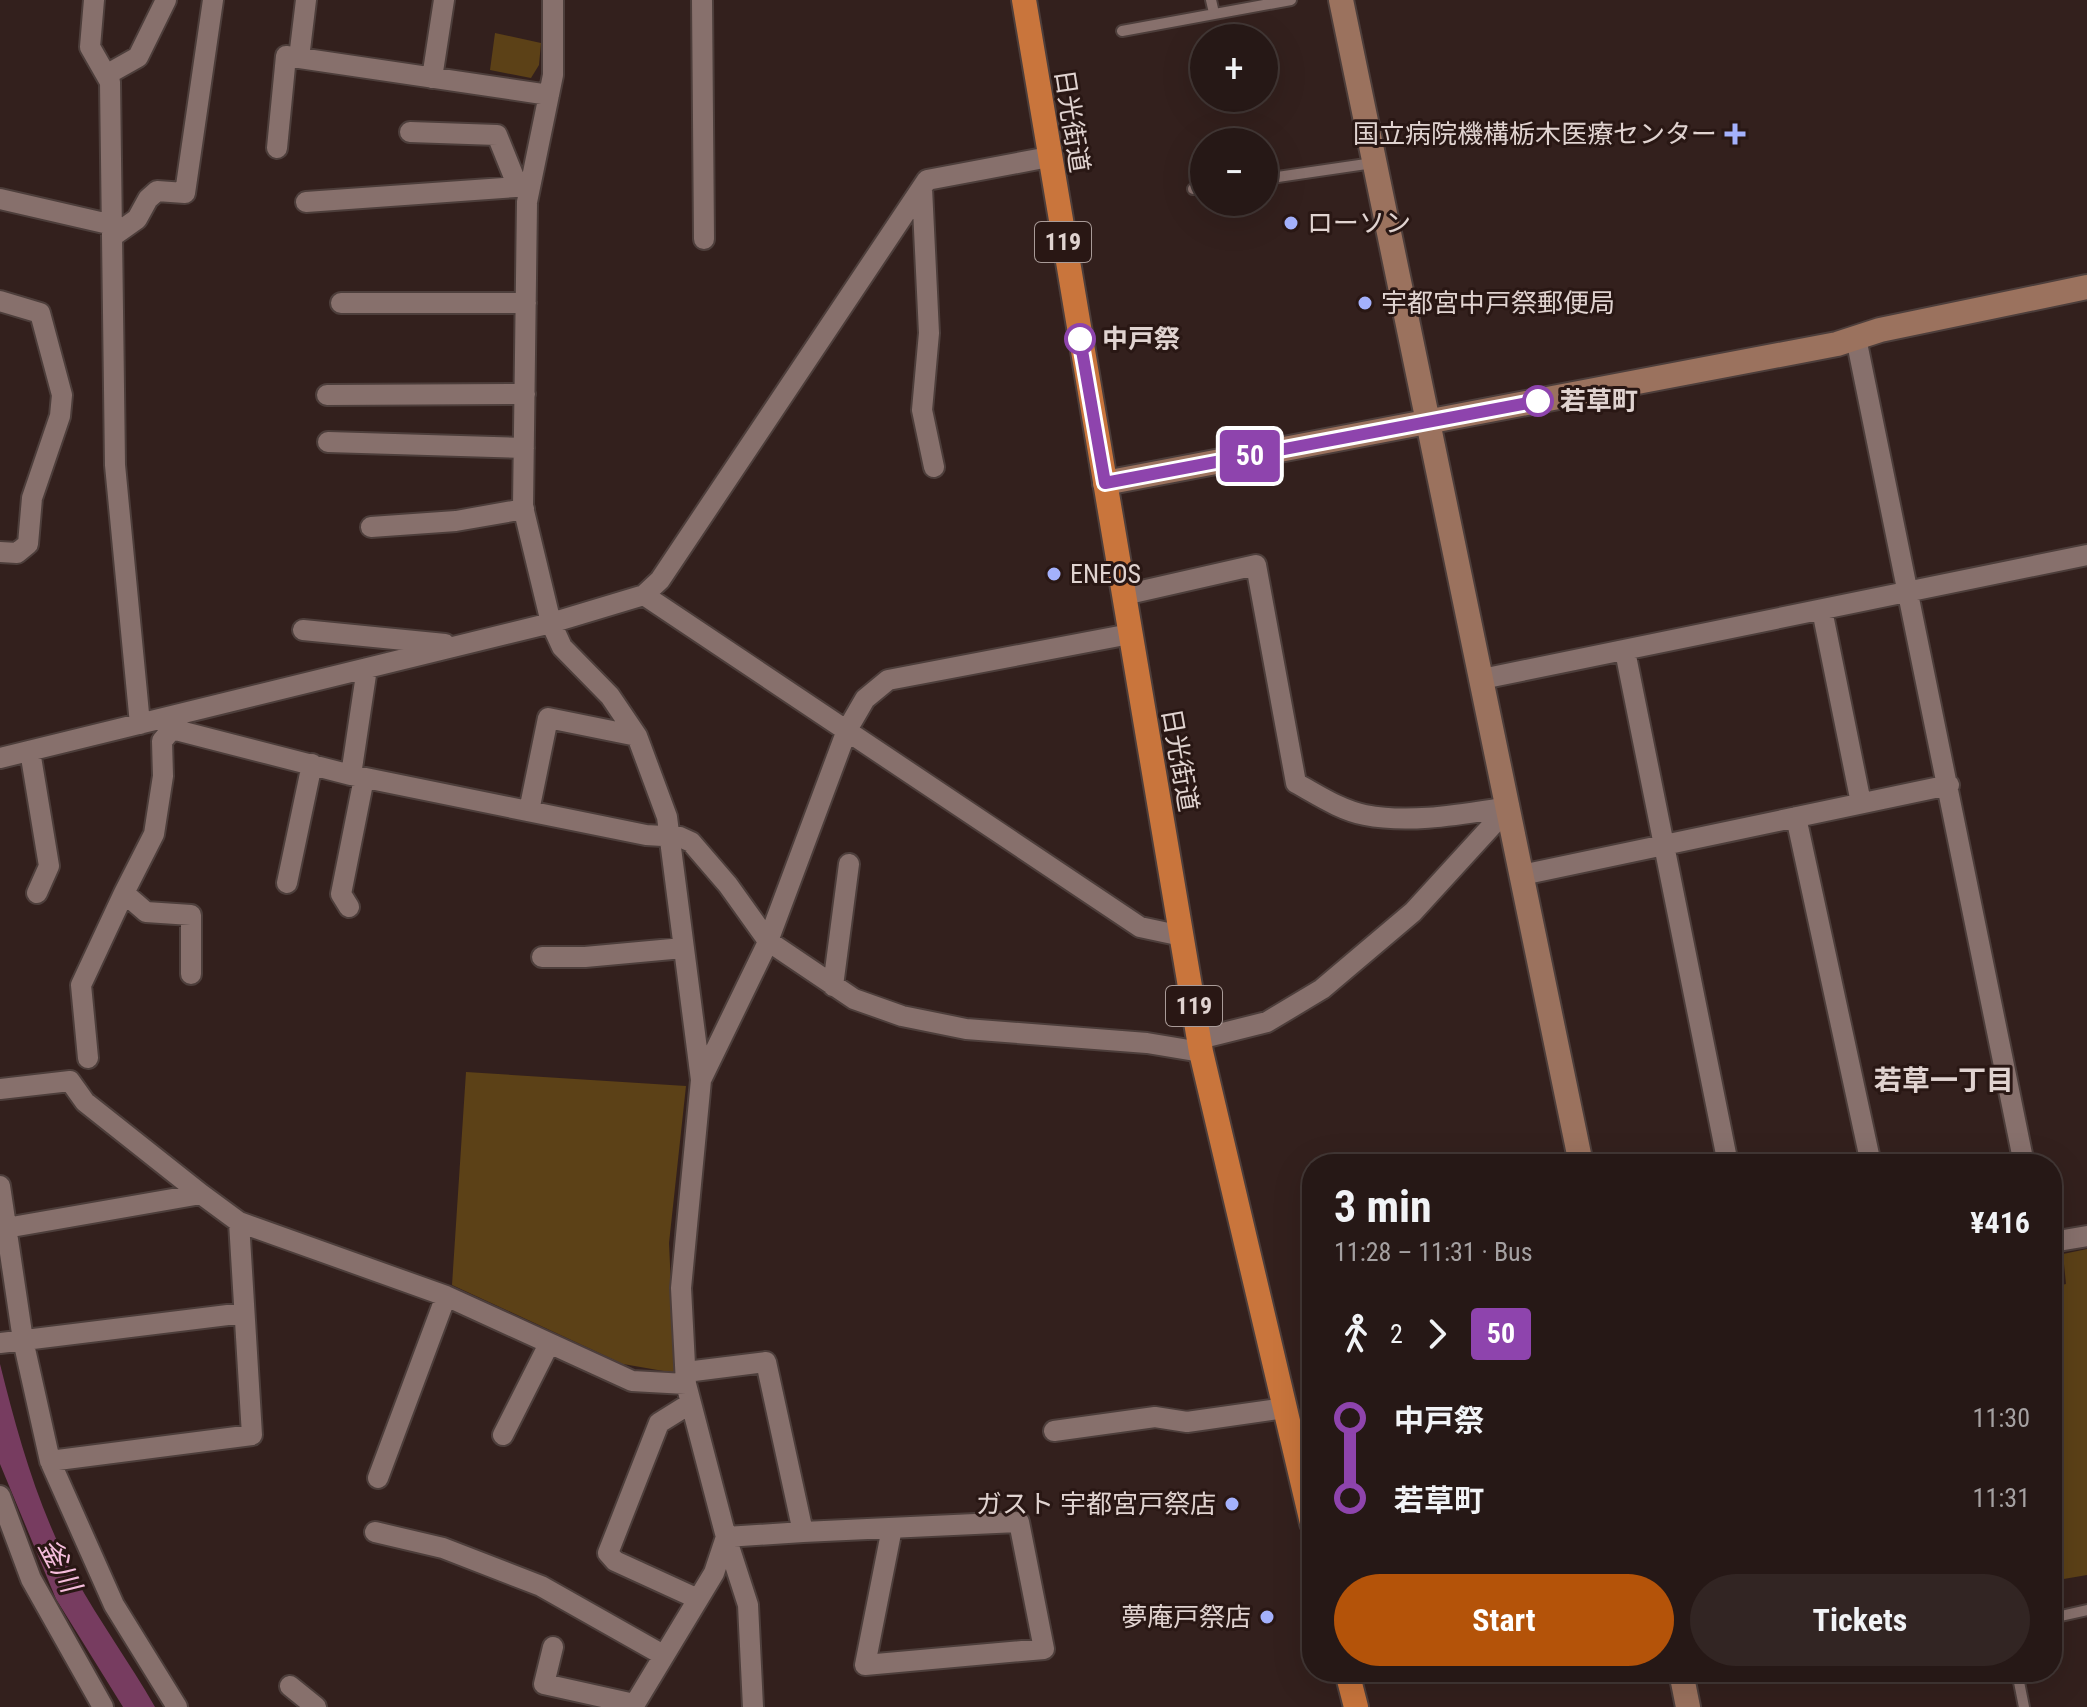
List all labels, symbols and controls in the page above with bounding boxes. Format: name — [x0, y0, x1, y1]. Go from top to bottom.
map controls — [1190, 24, 1278, 216]
button: + — [1190, 24, 1278, 112]
street label: 日光街道 — [1049, 67, 1095, 175]
place label: 国立病院機構栃木医療センター — [1353, 119, 1717, 149]
marker: 国立病院機構栃木医療センター — [1724, 123, 1746, 145]
button: − — [1190, 128, 1278, 216]
place label: ローソン — [1307, 208, 1411, 238]
marker: ローソン — [1282, 214, 1300, 232]
road number: 119 — [1035, 222, 1091, 262]
place label: 宇都宮中戸祭郵便局 — [1381, 288, 1615, 318]
marker: 宇都宮中戸祭郵便局 — [1356, 294, 1374, 312]
marker: 中戸祭 — [1065, 324, 1095, 354]
place label: 中戸祭 — [1102, 324, 1180, 354]
marker: 若草町 — [1523, 386, 1553, 416]
place label: 若草町 — [1560, 386, 1638, 416]
line badge: 50 — [1214, 430, 1286, 482]
text: 50 — [1236, 439, 1264, 472]
place label: ENEOS — [1070, 559, 1141, 589]
marker: ENEOS — [1045, 565, 1063, 583]
street label: 日光街道 — [1156, 706, 1204, 814]
road number: 119 — [1166, 986, 1222, 1026]
district label: 若草一丁目 — [1874, 1064, 2014, 1097]
text: 3 min — [1334, 1181, 1432, 1233]
text: ¥416 — [1970, 1205, 2030, 1240]
text: 11:28 – 11:31 · Bus — [1334, 1237, 1533, 1267]
icon: walk — [1334, 1312, 1378, 1356]
icon: forward — [1415, 1312, 1459, 1356]
text: 50 — [1487, 1317, 1515, 1350]
text: 2 — [1390, 1319, 1403, 1349]
text: 中戸祭 — [1394, 1403, 1484, 1438]
text: 11:30 — [1973, 1403, 2030, 1433]
text: 若草町 — [1394, 1483, 1484, 1518]
text: 11:31 — [1973, 1483, 2030, 1513]
place label: ガスト 宇都宮戸祭店 — [976, 1489, 1216, 1519]
marker: ガスト 宇都宮戸祭店 — [1223, 1495, 1241, 1513]
water label: 釜川 — [32, 1533, 89, 1600]
button: Start — [1334, 1574, 1674, 1666]
button: Tickets — [1690, 1574, 2030, 1666]
place label: 夢庵戸祭店 — [1121, 1602, 1251, 1632]
marker: 夢庵戸祭店 — [1258, 1608, 1276, 1626]

